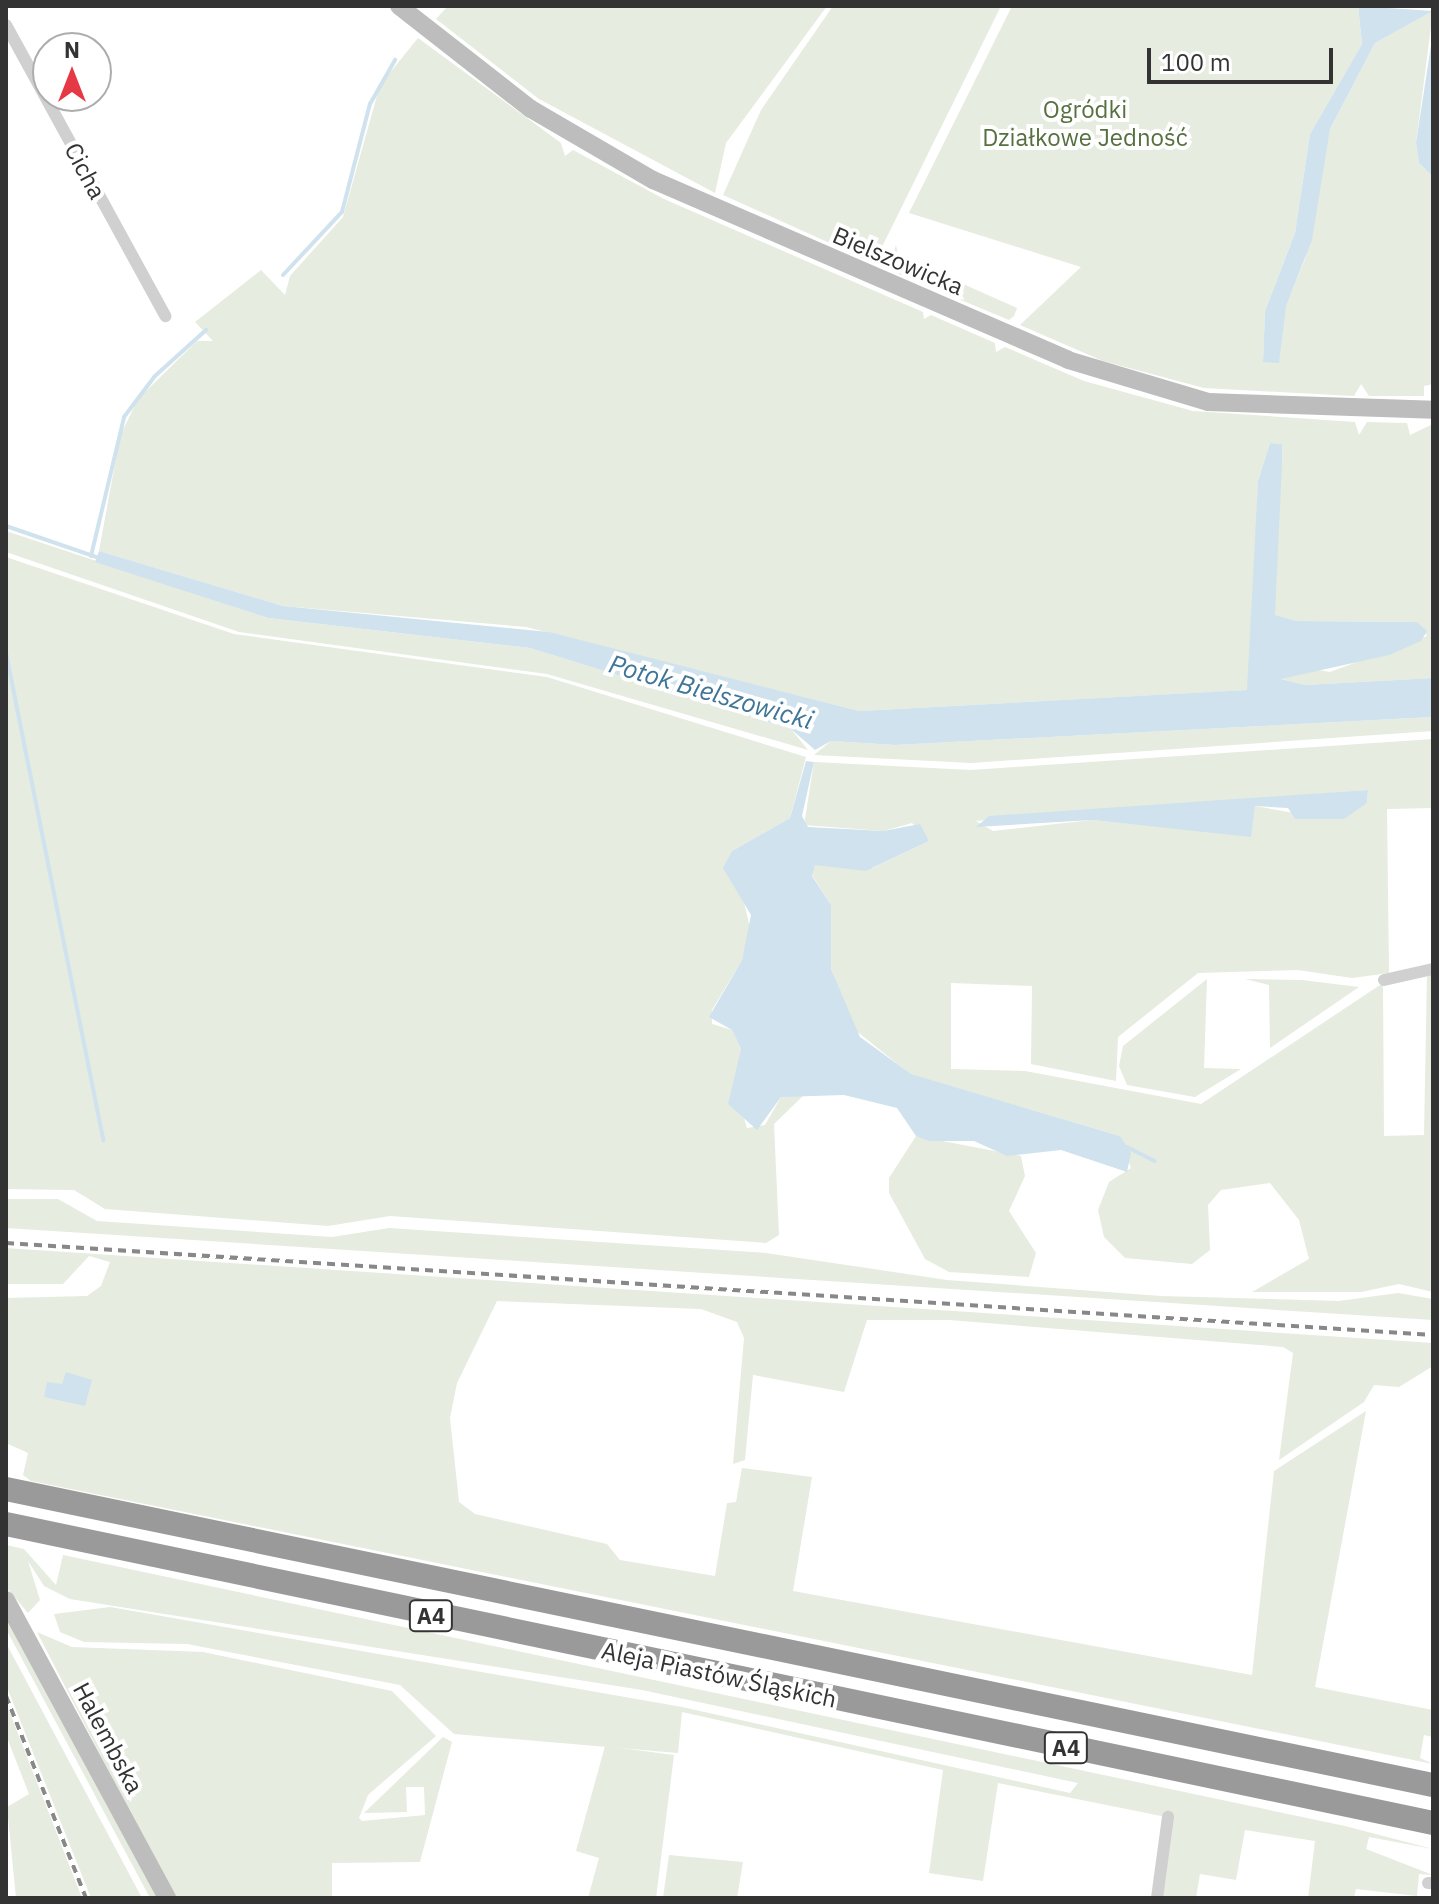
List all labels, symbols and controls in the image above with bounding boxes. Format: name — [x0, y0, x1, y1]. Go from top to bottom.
north arrow — [32, 32, 112, 112]
scale bar — [1151, 32, 1337, 82]
text: N — [64, 35, 80, 64]
text: 100 m — [1161, 46, 1231, 78]
park label: Ogródki Działkowe Jedność — [982, 96, 1188, 152]
street label: Cicha — [58, 138, 112, 204]
street label: Bielszowicka — [828, 221, 968, 301]
water label: Potok Bielszowicki — [605, 648, 817, 736]
road number: A4 — [407, 1598, 455, 1634]
street label: Aleja Piastów Śląskich — [599, 1636, 839, 1714]
street label: Halembska — [67, 1678, 149, 1798]
road number: A4 — [1042, 1730, 1090, 1766]

